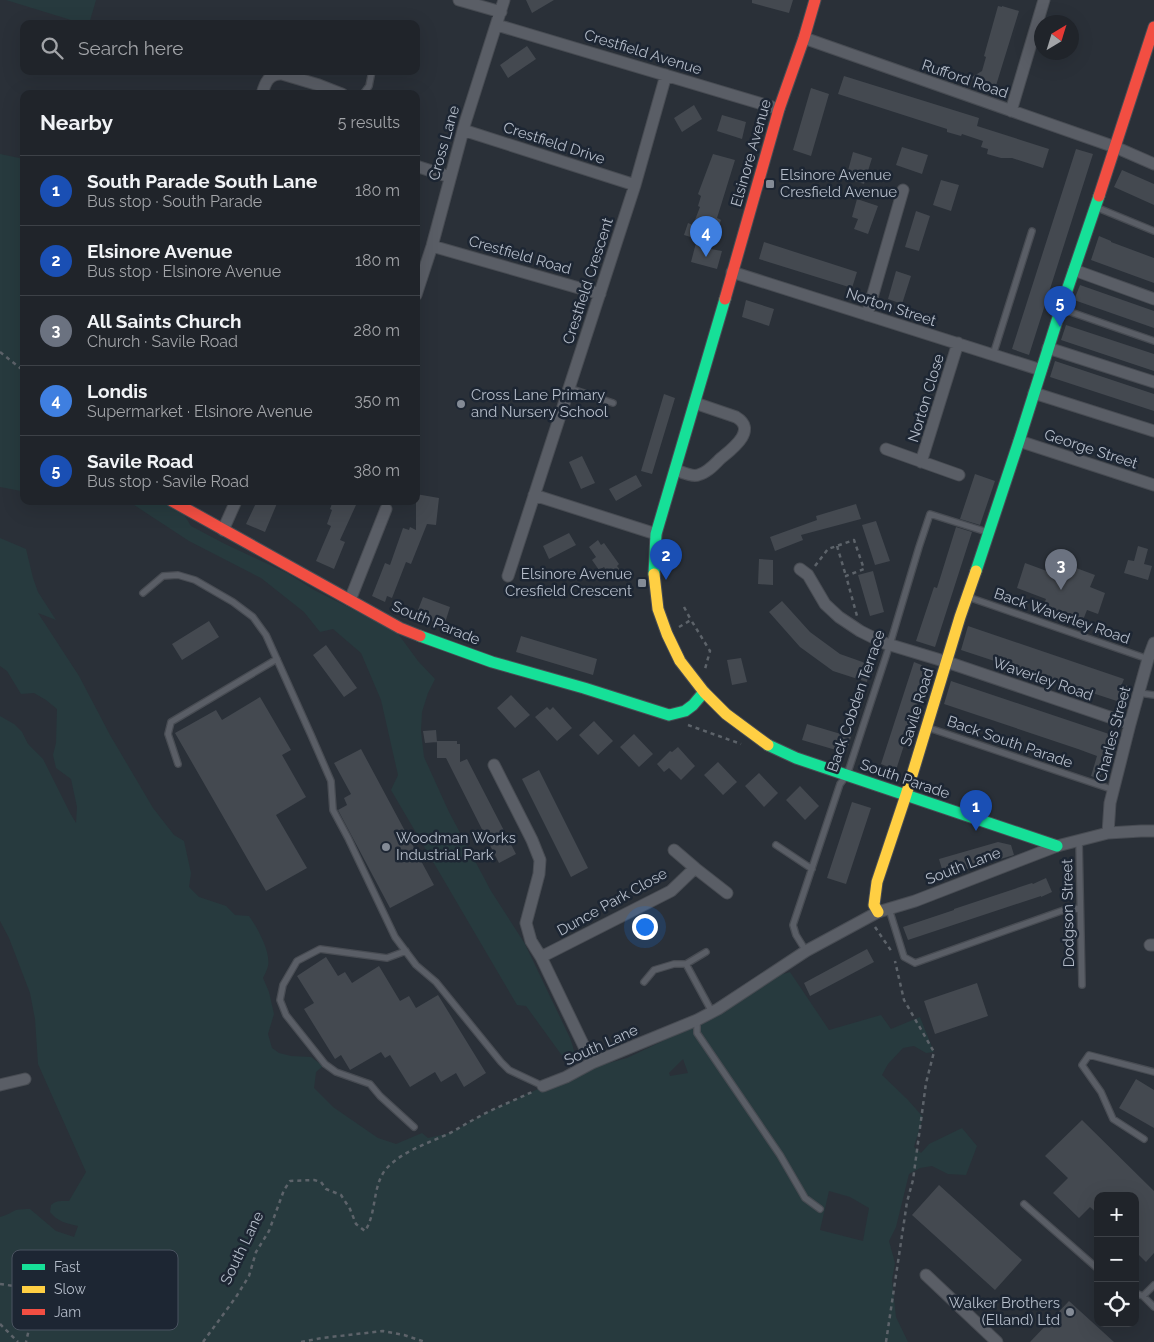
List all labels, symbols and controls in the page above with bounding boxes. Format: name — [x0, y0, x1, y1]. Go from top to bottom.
north arrow — [1034, 15, 1079, 60]
search box — [20, 20, 420, 75]
street label: Crestfield Avenue — [582, 26, 704, 79]
icon: search — [38, 34, 66, 62]
text: Search here — [78, 37, 184, 59]
street label: Rufford Road — [919, 56, 1011, 102]
street label: Elsinore Avenue — [727, 97, 775, 209]
street label: Cross Lane — [425, 103, 463, 183]
text: Nearby — [40, 110, 113, 135]
text: 5 results — [338, 113, 400, 132]
street label: Crestfield Drive — [501, 118, 607, 168]
place label: Elsinore Avenue Cresfield Avenue — [780, 166, 897, 201]
text: South Parade South Lane — [87, 170, 317, 192]
marker: Elsinore Avenue Cresfield Avenue — [764, 178, 776, 190]
text: 1 — [52, 181, 60, 200]
text: 180 m — [355, 181, 400, 200]
text: Bus stop · South Parade — [87, 192, 262, 211]
street label: Crestfield Crescent — [559, 215, 617, 347]
pin: 4 — [690, 216, 722, 257]
street label: Crestfield Road — [467, 232, 573, 278]
text: Elsinore Avenue — [87, 240, 233, 262]
text: 2 — [51, 251, 61, 270]
text: 180 m — [355, 251, 400, 270]
text: Bus stop · Elsinore Avenue — [87, 262, 281, 281]
street label: Norton Street — [844, 284, 938, 330]
pin: 5 — [1044, 286, 1076, 327]
text: All Saints Church — [87, 310, 242, 332]
text: 3 — [52, 321, 60, 340]
text: 280 m — [354, 321, 400, 340]
text: Church · Savile Road — [87, 332, 238, 351]
street label: Norton Close — [904, 351, 948, 444]
text: Londis — [87, 380, 148, 402]
place label: Cross Lane Primary and Nursery School — [471, 386, 609, 421]
text: 4 — [51, 391, 61, 410]
text: 350 m — [354, 391, 400, 410]
marker: Cross Lane Primary and Nursery School — [455, 398, 467, 410]
text: Supermarket · Elsinore Avenue — [87, 402, 313, 421]
street label: George Street — [1042, 425, 1140, 473]
text: Savile Road — [87, 450, 193, 472]
text: 5 — [52, 461, 60, 480]
text: 380 m — [353, 461, 400, 480]
text: Bus stop · Savile Road — [87, 472, 249, 491]
pin: 2 — [650, 539, 682, 580]
pin: 3 — [1045, 549, 1077, 590]
place label: Elsinore Avenue Cresfield Crescent — [505, 565, 632, 600]
marker: Elsinore Avenue Cresfield Crescent — [636, 577, 648, 589]
street label: Back Waverley Road — [992, 584, 1132, 648]
street label: South Parade — [389, 597, 483, 649]
street label: Back Cobden Terrace — [823, 628, 889, 774]
street label: Waverley Road — [991, 653, 1095, 705]
street label: Savile Road — [897, 666, 937, 748]
street label: Charles Street — [1092, 684, 1134, 784]
street label: Back South Parade — [945, 712, 1075, 772]
street label: South Parade — [858, 755, 952, 803]
pin: 1 — [960, 790, 992, 831]
place label: Woodman Works Industrial Park — [396, 829, 516, 864]
marker: Woodman Works Industrial Park — [380, 841, 392, 853]
street label: South Lane — [923, 843, 1003, 889]
street label: Dodgson Street — [1058, 859, 1078, 967]
street label: Dunce Park Close — [554, 864, 670, 940]
your location — [632, 914, 658, 940]
street label: South Lane — [561, 1021, 641, 1069]
map controls — [1094, 1192, 1139, 1327]
button: + — [1094, 1192, 1139, 1237]
street label: South Lane — [217, 1208, 267, 1287]
button: − — [1094, 1237, 1139, 1282]
legend — [12, 1250, 178, 1330]
text: Fast — [54, 1259, 81, 1275]
text: Slow — [54, 1281, 86, 1297]
button: locate — [1094, 1282, 1139, 1327]
place label: Walker Brothers (Elland) Ltd — [949, 1294, 1060, 1329]
text: Jam — [54, 1304, 81, 1320]
marker: Walker Brothers (Elland) Ltd — [1064, 1306, 1076, 1318]

